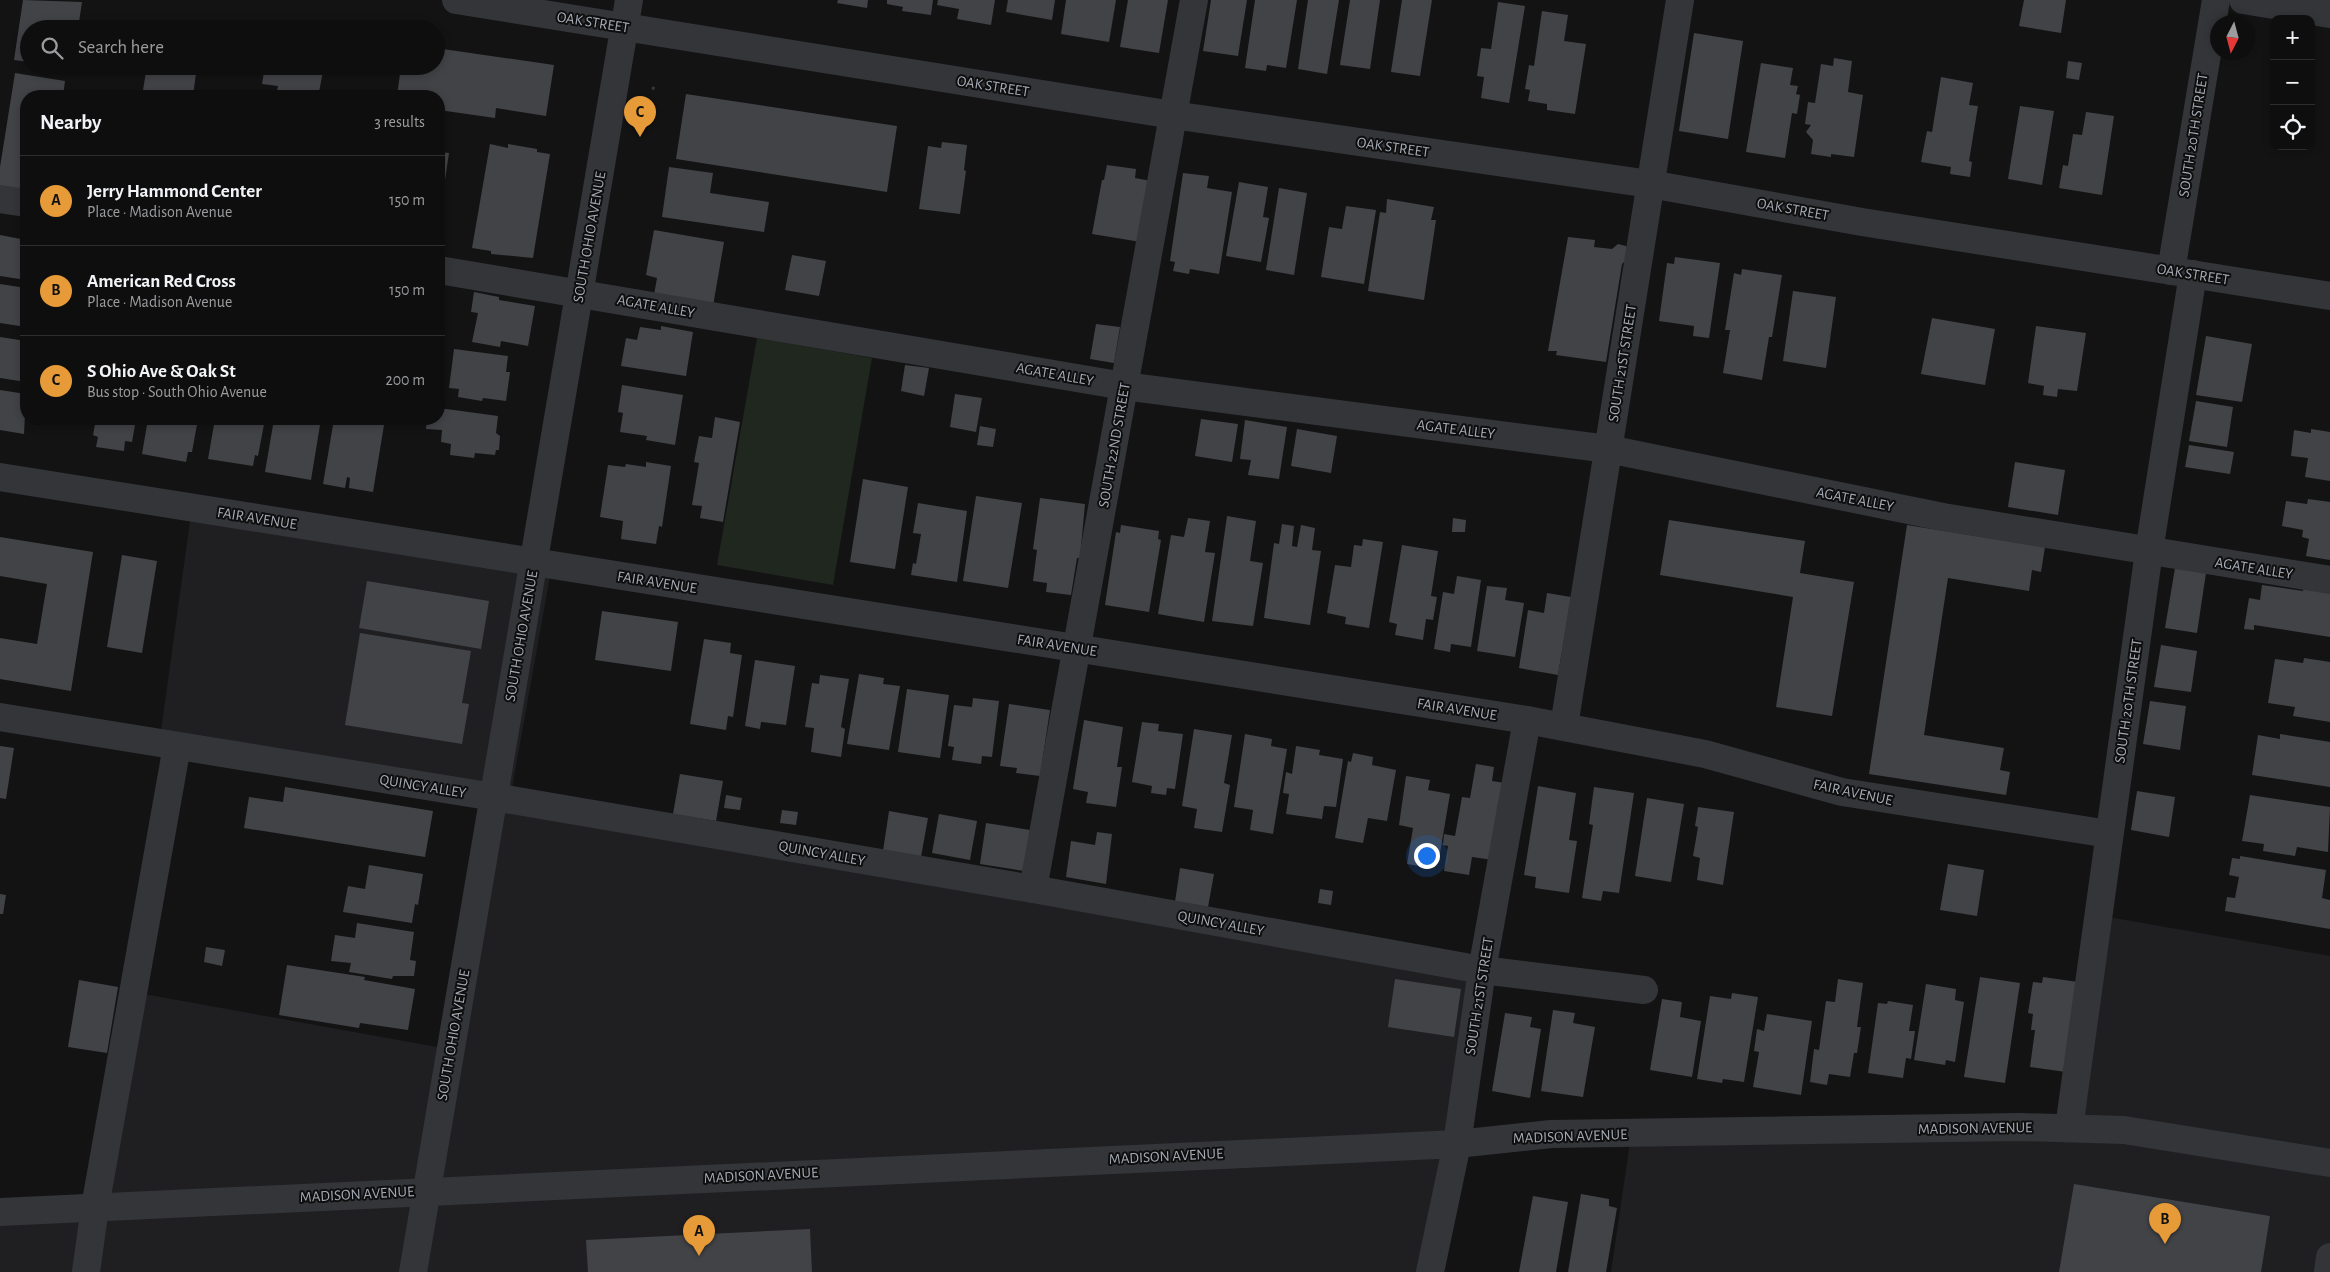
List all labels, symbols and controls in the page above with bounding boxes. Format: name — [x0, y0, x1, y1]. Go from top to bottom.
street label: OAK STREET — [556, 9, 631, 36]
north arrow — [2210, 15, 2255, 60]
map controls — [2270, 15, 2315, 150]
button: + — [2270, 15, 2315, 60]
search box — [20, 20, 445, 75]
icon: search — [38, 34, 66, 62]
text: Search here — [78, 38, 164, 57]
button: − — [2270, 60, 2315, 105]
street label: SOUTH 20TH STREET — [2176, 71, 2211, 198]
street label: OAK STREET — [956, 73, 1031, 100]
pin: C — [624, 96, 656, 137]
button: locate — [2270, 105, 2315, 150]
text: Nearby — [40, 112, 101, 133]
text: 3 results — [374, 114, 425, 130]
street label: OAK STREET — [1356, 135, 1431, 160]
street label: SOUTH OHIO AVENUE — [571, 171, 608, 304]
text: Jerry Hammond Center — [87, 182, 262, 201]
text: A — [51, 192, 61, 208]
text: 150 m — [389, 192, 425, 208]
street label: OAK STREET — [1756, 196, 1831, 223]
text: Place · Madison Avenue — [87, 204, 232, 220]
street label: OAK STREET — [2156, 261, 2231, 288]
text: American Red Cross — [87, 272, 236, 291]
text: B — [51, 282, 61, 298]
text: 150 m — [389, 282, 425, 298]
street label: AGATE ALLEY — [616, 292, 696, 321]
text: Place · Madison Avenue — [87, 294, 232, 310]
street label: SOUTH 21ST STREET — [1606, 302, 1639, 423]
street label: AGATE ALLEY — [1015, 360, 1095, 389]
text: S Ohio Ave & Oak St — [87, 362, 236, 381]
text: C — [52, 372, 60, 388]
text: 200 m — [385, 372, 425, 388]
street label: SOUTH 22ND STREET — [1096, 381, 1133, 509]
text: Bus stop · South Ohio Avenue — [87, 384, 267, 400]
street label: AGATE ALLEY — [1416, 417, 1496, 442]
street label: AGATE ALLEY — [1815, 485, 1895, 514]
street label: FAIR AVENUE — [216, 505, 298, 532]
street label: AGATE ALLEY — [2214, 555, 2294, 582]
street label: FAIR AVENUE — [616, 569, 698, 596]
street label: SOUTH OHIO AVENUE — [503, 570, 540, 703]
street label: FAIR AVENUE — [1016, 632, 1098, 659]
street label: SOUTH 20TH STREET — [2112, 637, 2145, 764]
street label: FAIR AVENUE — [1416, 696, 1498, 723]
street label: QUINCY ALLEY — [379, 772, 467, 801]
street label: FAIR AVENUE — [1812, 777, 1894, 808]
street label: QUINCY ALLEY — [778, 839, 866, 868]
your location — [1414, 843, 1440, 869]
street label: QUINCY ALLEY — [1177, 909, 1265, 938]
street label: SOUTH 21ST STREET — [1463, 935, 1496, 1056]
street label: SOUTH OHIO AVENUE — [435, 969, 472, 1102]
street label: MADISON AVENUE — [1918, 1120, 2032, 1137]
street label: MADISON AVENUE — [1513, 1127, 1627, 1146]
street label: MADISON AVENUE — [1108, 1146, 1224, 1167]
street label: MADISON AVENUE — [703, 1165, 819, 1186]
street label: MADISON AVENUE — [299, 1184, 415, 1205]
pin: B — [2149, 1203, 2181, 1244]
pin: A — [683, 1215, 715, 1256]

